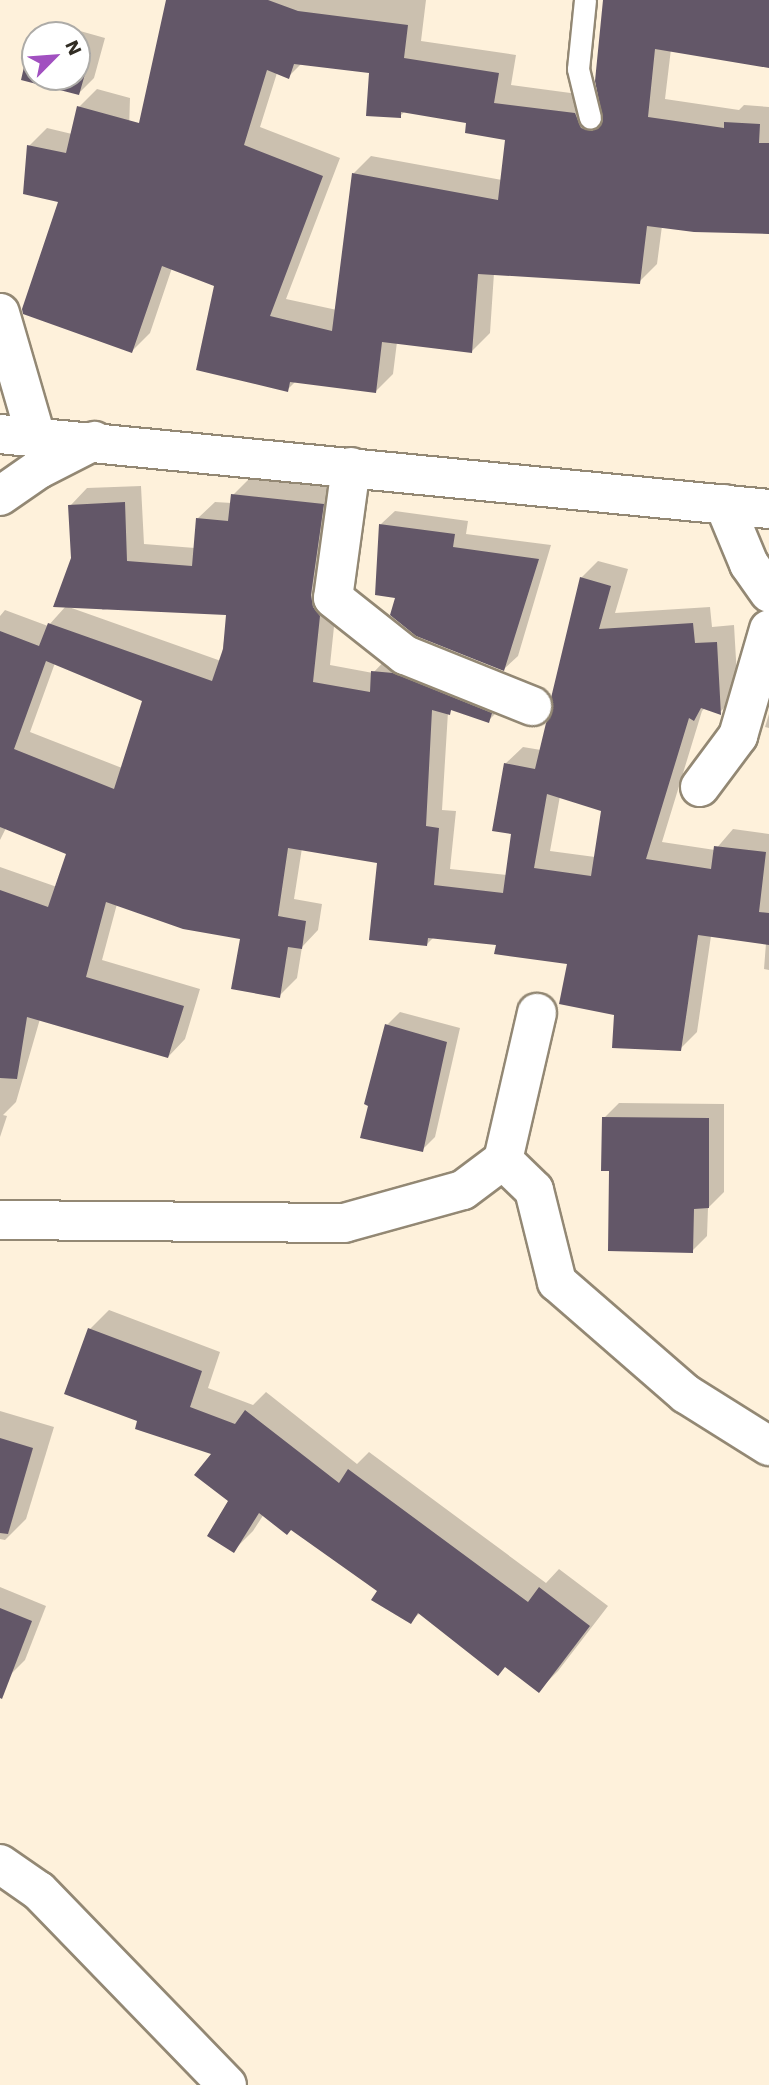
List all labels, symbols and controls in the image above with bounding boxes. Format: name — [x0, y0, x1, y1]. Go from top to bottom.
north arrow — [21, 21, 91, 91]
text: N — [60, 37, 87, 59]

